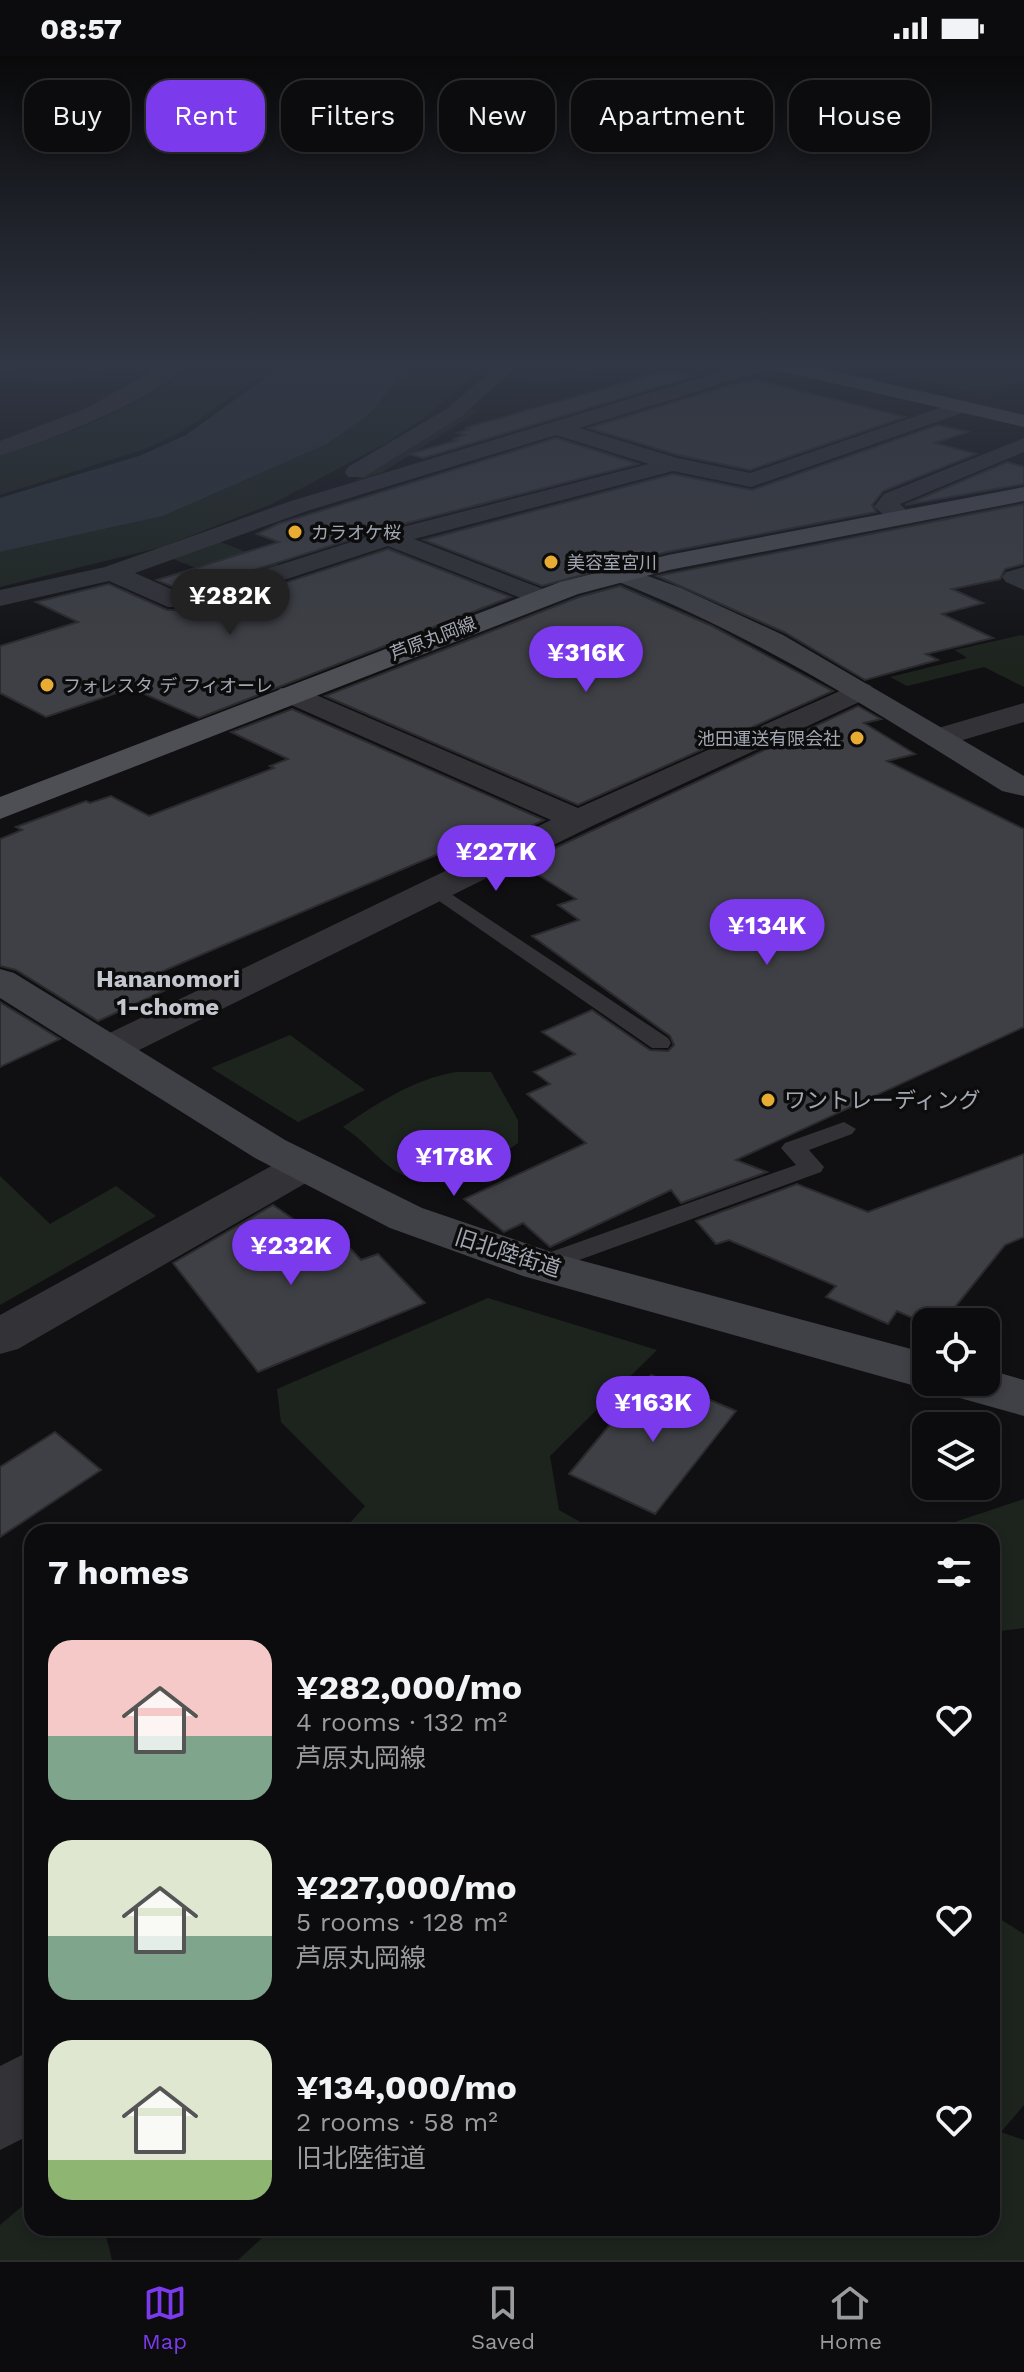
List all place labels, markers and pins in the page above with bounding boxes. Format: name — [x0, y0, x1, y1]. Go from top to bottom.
place label: カラオケ桜 — [311, 522, 401, 543]
marker: カラオケ桜 — [286, 523, 304, 541]
place label: 美容室宮川 — [567, 552, 657, 573]
marker: 美容室宮川 — [542, 553, 560, 571]
pin: ¥282K — [174, 569, 286, 637]
pin: ¥316K — [530, 626, 642, 694]
place label: フォレスタ デ フィオーレ — [63, 675, 273, 696]
marker: フォレスタ デ フィオーレ — [38, 676, 56, 694]
place label: 池田運送有限会社 — [697, 728, 841, 749]
marker: 池田運送有限会社 — [848, 729, 866, 747]
pin: ¥227K — [440, 825, 552, 893]
pin: ¥134K — [711, 899, 823, 967]
place label: ワントレーディング — [784, 1088, 980, 1113]
marker: ワントレーディング — [759, 1091, 777, 1109]
pin: ¥178K — [398, 1130, 510, 1198]
pin: ¥232K — [235, 1219, 347, 1287]
pin: ¥163K — [597, 1376, 709, 1444]

